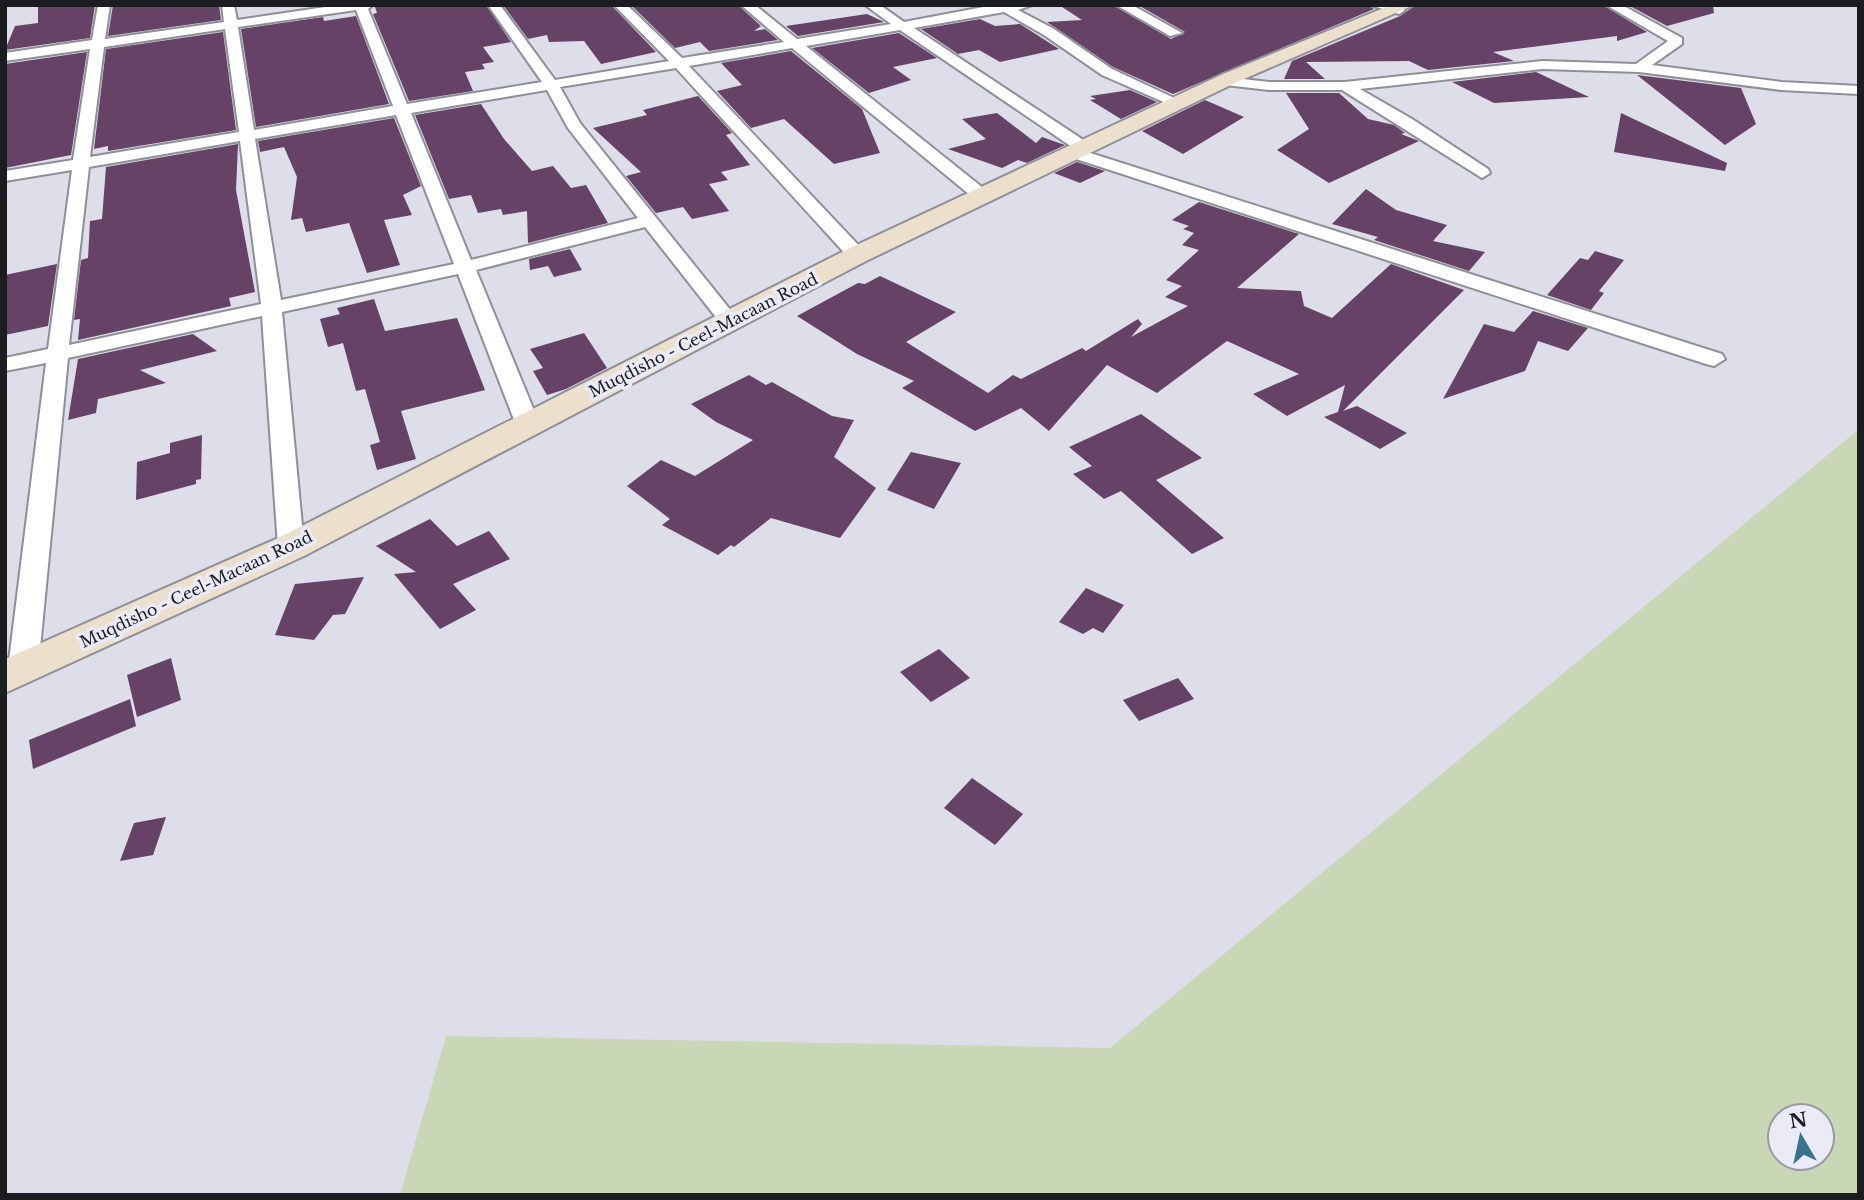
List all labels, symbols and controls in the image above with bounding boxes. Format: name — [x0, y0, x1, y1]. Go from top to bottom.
street label: Muqdisho - Ceel-Macaan Road — [585, 268, 821, 402]
street label: Muqdisho - Ceel-Macaan Road — [77, 526, 316, 652]
north arrow — [1766, 1102, 1836, 1172]
text: N — [1788, 1108, 1809, 1133]

